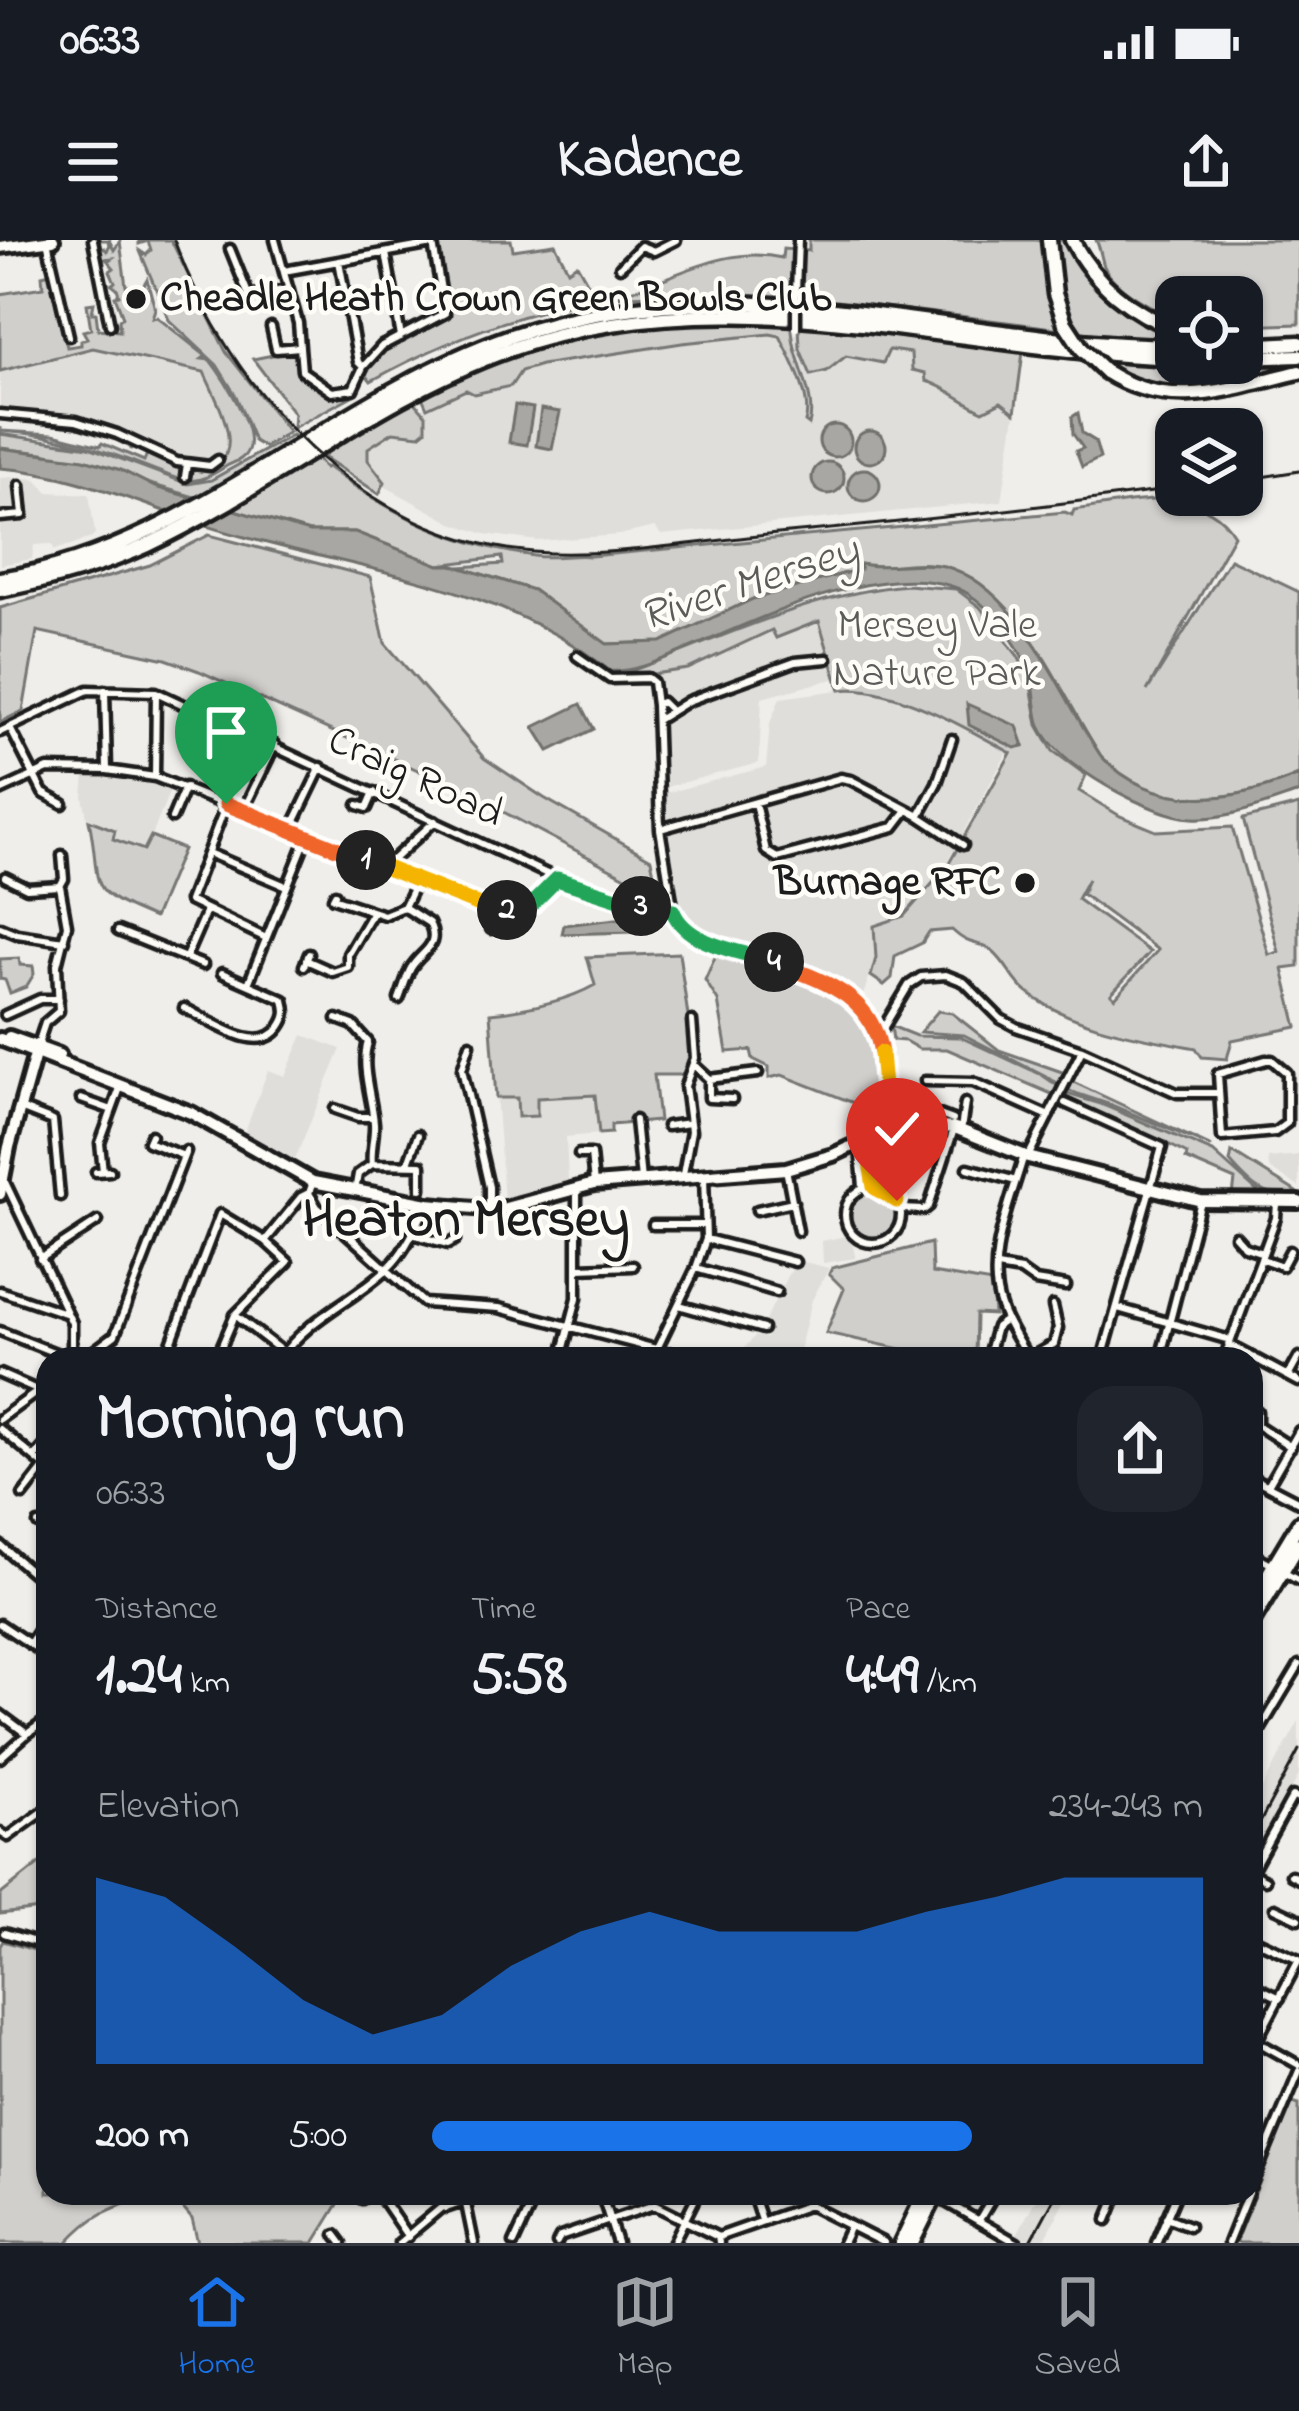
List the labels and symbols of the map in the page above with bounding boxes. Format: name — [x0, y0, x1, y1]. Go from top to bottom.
place label: Cheadle Heath Crown Green Bowls Club — [160, 269, 832, 330]
marker: Cheadle Heath Crown Green Bowls Club — [123, 286, 149, 312]
water label: River Mersey — [632, 518, 869, 651]
park label: Mersey Vale Nature Park — [833, 596, 1041, 705]
pin — [175, 681, 277, 804]
street label: Craig Road — [317, 711, 513, 845]
pin: 1 — [336, 830, 396, 890]
place label: Burnage RFC — [772, 853, 1001, 915]
marker: Burnage RFC — [1012, 870, 1038, 896]
pin: 3 — [611, 876, 671, 936]
pin: 2 — [477, 880, 537, 940]
pin: 4 — [744, 932, 804, 992]
pin — [846, 1078, 948, 1201]
district label: Heaton Mersey — [303, 1183, 629, 1262]

